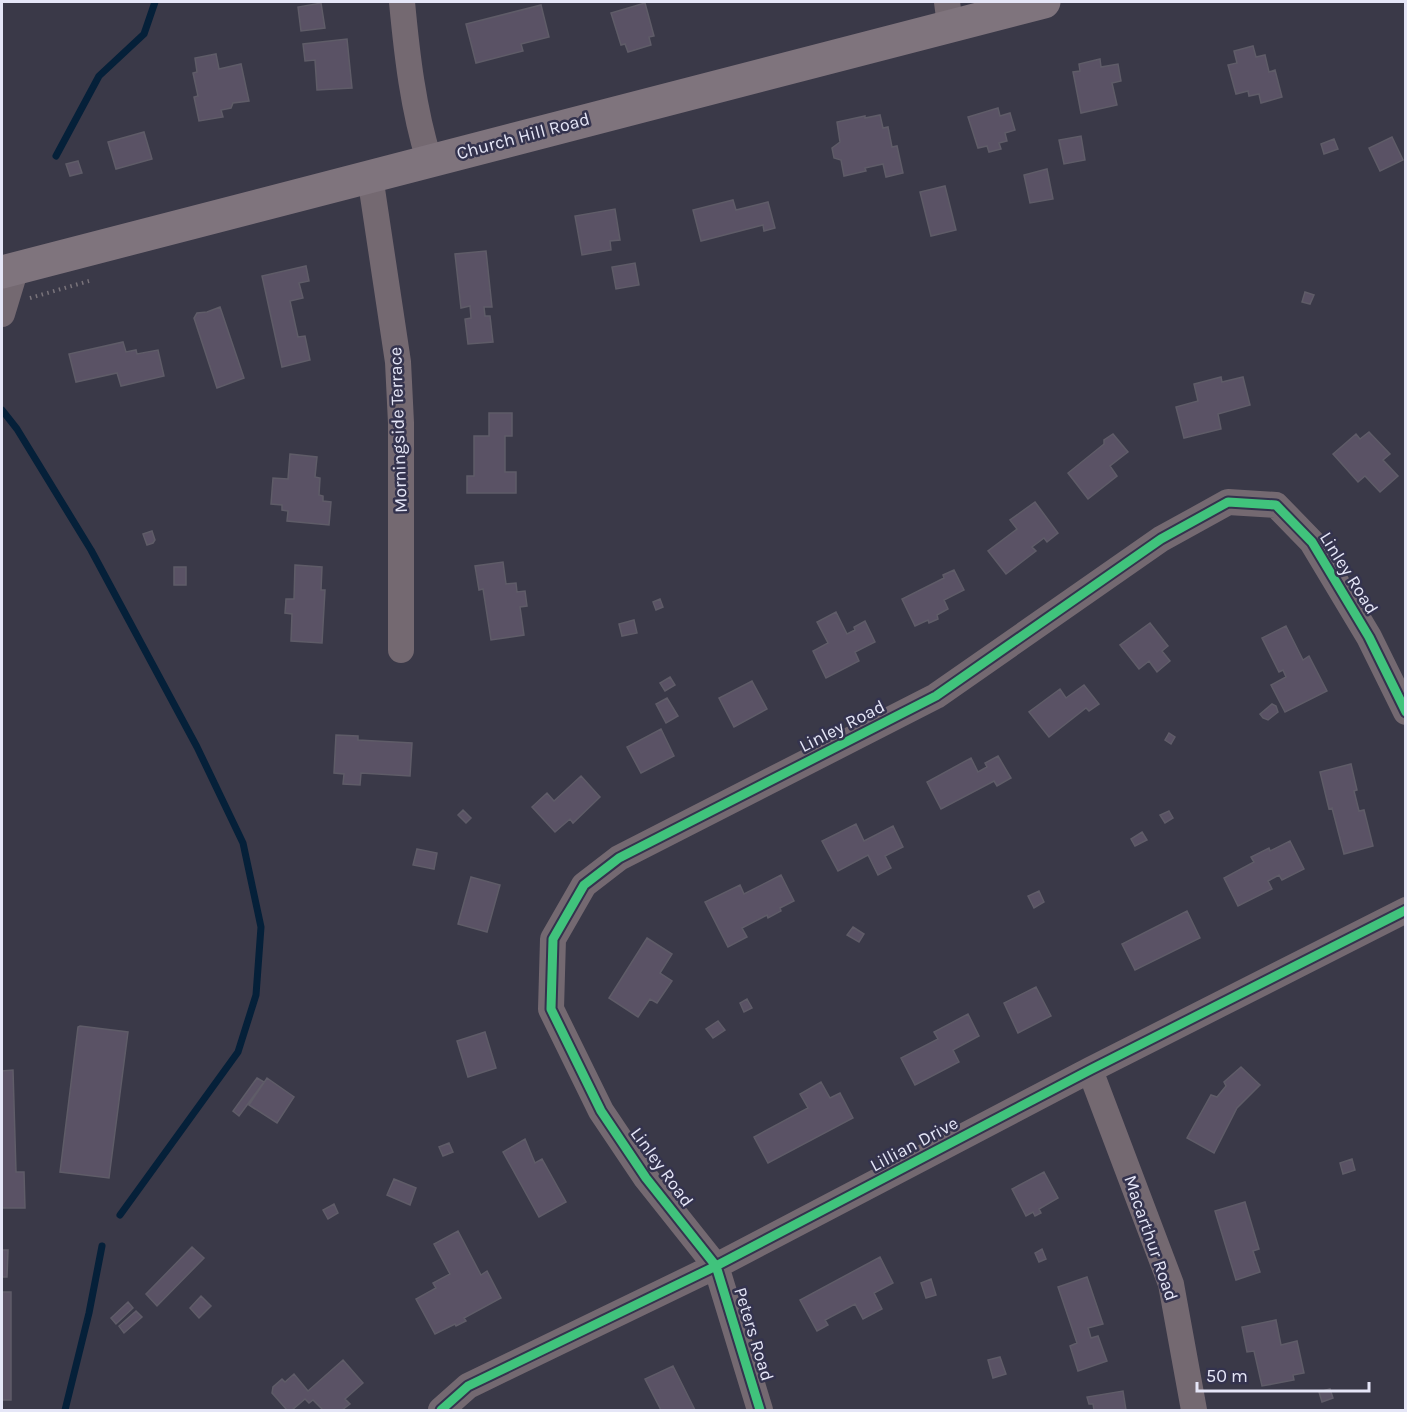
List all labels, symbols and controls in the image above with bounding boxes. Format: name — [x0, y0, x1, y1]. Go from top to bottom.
street label: Church Hill Road — [454, 108, 592, 164]
street label: Morningside Terrace — [384, 347, 412, 513]
street label: Linley Road — [1315, 528, 1383, 618]
street label: Linley Road — [796, 695, 888, 757]
street label: Lillian Drive — [866, 1112, 962, 1176]
street label: Linley Road — [626, 1123, 698, 1211]
street label: Macarthur Road — [1119, 1172, 1183, 1304]
street label: Peters Road — [729, 1284, 779, 1384]
scale bar — [1197, 1355, 1370, 1393]
text: 50 m — [1206, 1365, 1248, 1387]

